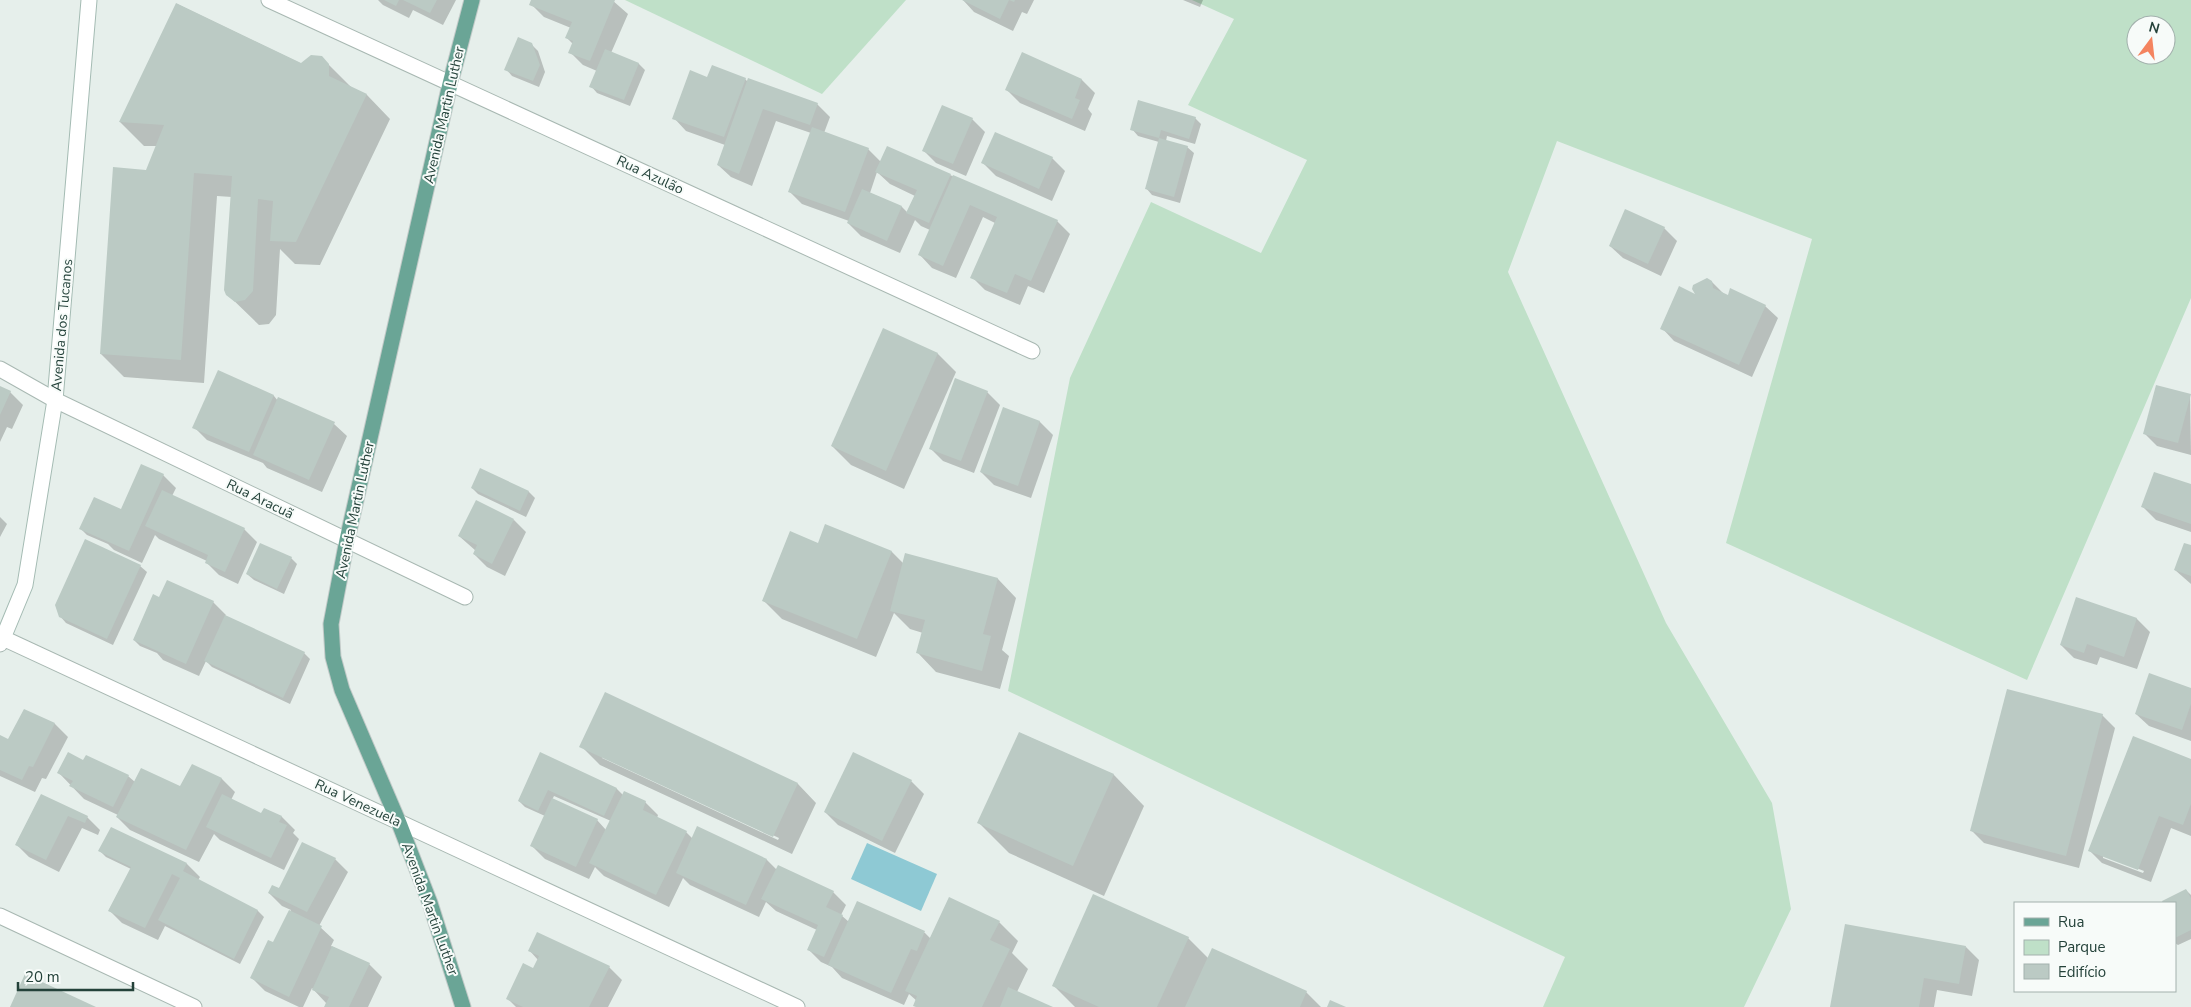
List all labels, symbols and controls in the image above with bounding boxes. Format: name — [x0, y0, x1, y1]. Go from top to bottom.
north arrow — [2126, 15, 2176, 65]
text: N — [2147, 17, 2162, 38]
street label: Avenida Martin Luther — [419, 45, 469, 185]
street label: Rua Azulão — [613, 151, 687, 199]
street label: Avenida dos Tucanos — [47, 258, 77, 392]
street label: Avenida Martin Luther — [331, 440, 379, 580]
street label: Rua Aracuã — [223, 475, 297, 523]
street label: Rua Venezuela — [312, 775, 404, 831]
street label: Avenida Martin Luther — [397, 840, 463, 978]
legend — [2014, 902, 2176, 992]
text: Rua — [2058, 912, 2084, 932]
text: Parque — [2058, 937, 2106, 957]
scale bar — [18, 960, 132, 992]
text: Edifício — [2058, 962, 2106, 982]
text: 20 m — [25, 967, 60, 987]

